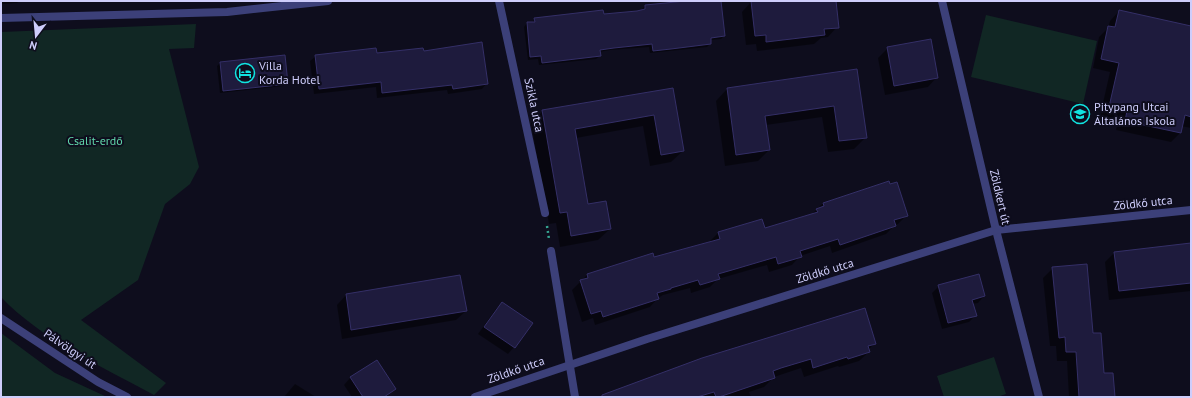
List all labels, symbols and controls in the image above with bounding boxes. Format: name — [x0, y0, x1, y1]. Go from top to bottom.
north arrow — [16, 16, 56, 56]
text: N — [28, 38, 39, 53]
place label: Villa Korda Hotel — [258, 58, 320, 87]
hotel icon: Villa Korda Hotel — [234, 62, 256, 84]
street label: Szikla utca — [521, 76, 548, 133]
place label: Pitypang Utcai Általános Iskola — [1094, 99, 1175, 128]
school or university icon: Pitypang Utcai Általános Iskola — [1069, 103, 1091, 125]
park label: Csalit-erdő — [67, 133, 123, 148]
street label: Zöldkert út — [987, 168, 1014, 226]
street label: Zöldkő utca — [1113, 192, 1173, 213]
street label: Zöldkő utca — [794, 255, 855, 286]
street label: Pálvölgyi út — [41, 326, 99, 372]
street label: Zöldkő utca — [485, 353, 546, 386]

